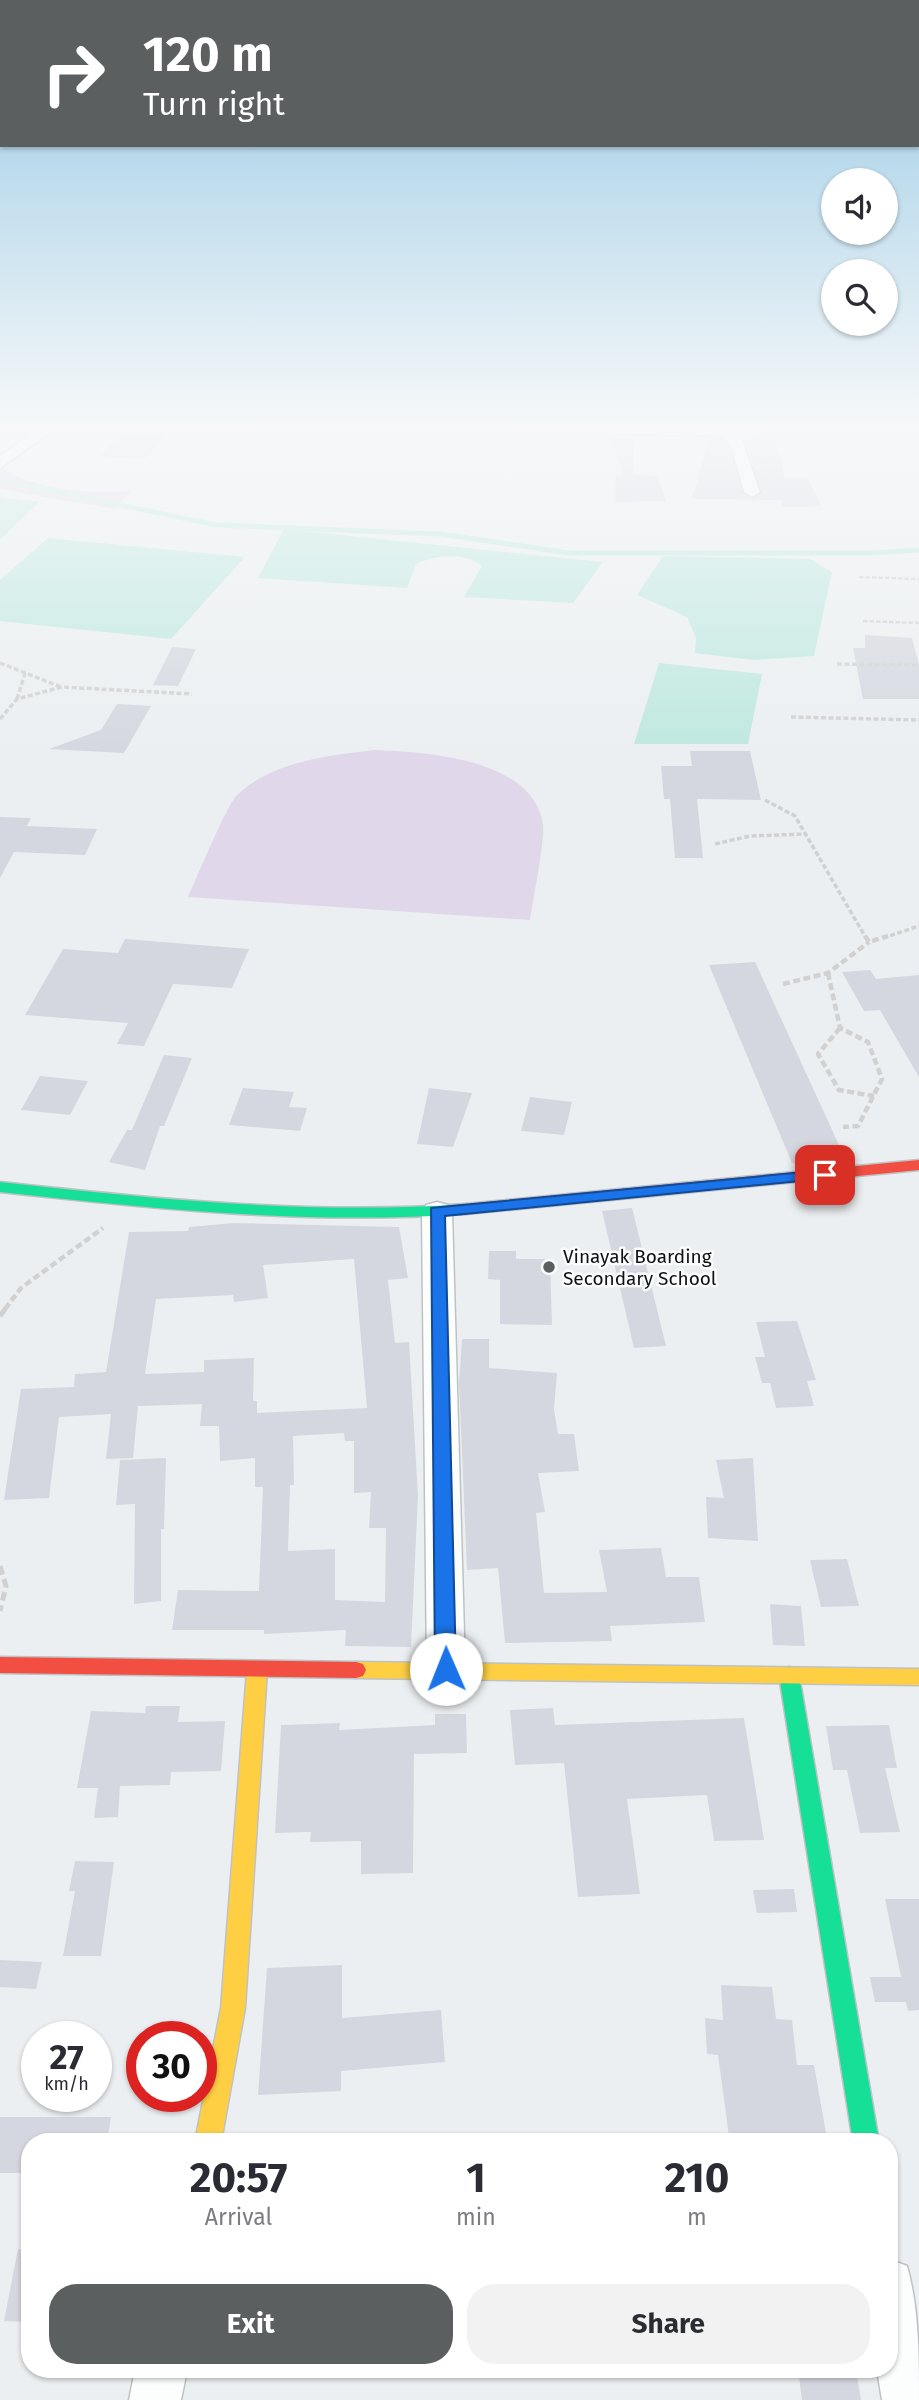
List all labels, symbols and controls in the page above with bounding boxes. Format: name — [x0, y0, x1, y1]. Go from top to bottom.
text: 120 m — [143, 25, 273, 84]
icon: right — [28, 28, 119, 119]
text: Turn right — [143, 85, 285, 123]
map controls — [821, 168, 898, 336]
button: sound — [821, 168, 898, 245]
button: search — [821, 259, 898, 336]
pin — [795, 1145, 855, 1205]
icon: arrive — [806, 1156, 844, 1194]
place label: Vinayak Boarding Secondary School — [563, 1245, 717, 1290]
marker: Vinayak Boarding Secondary School — [541, 1259, 557, 1275]
position arrow — [409, 1632, 483, 1706]
speed limit sign: 30 — [126, 2021, 217, 2112]
text: 27 — [49, 2036, 84, 2078]
text: km/h — [44, 2073, 89, 2095]
text: 20:57 — [190, 2153, 287, 2203]
text: 1 — [466, 2153, 486, 2203]
text: 210 — [664, 2153, 729, 2203]
text: Arrival — [205, 2203, 272, 2231]
text: min — [456, 2203, 496, 2231]
text: m — [687, 2203, 707, 2231]
button: Exit — [49, 2284, 453, 2364]
button: Share — [467, 2284, 870, 2364]

